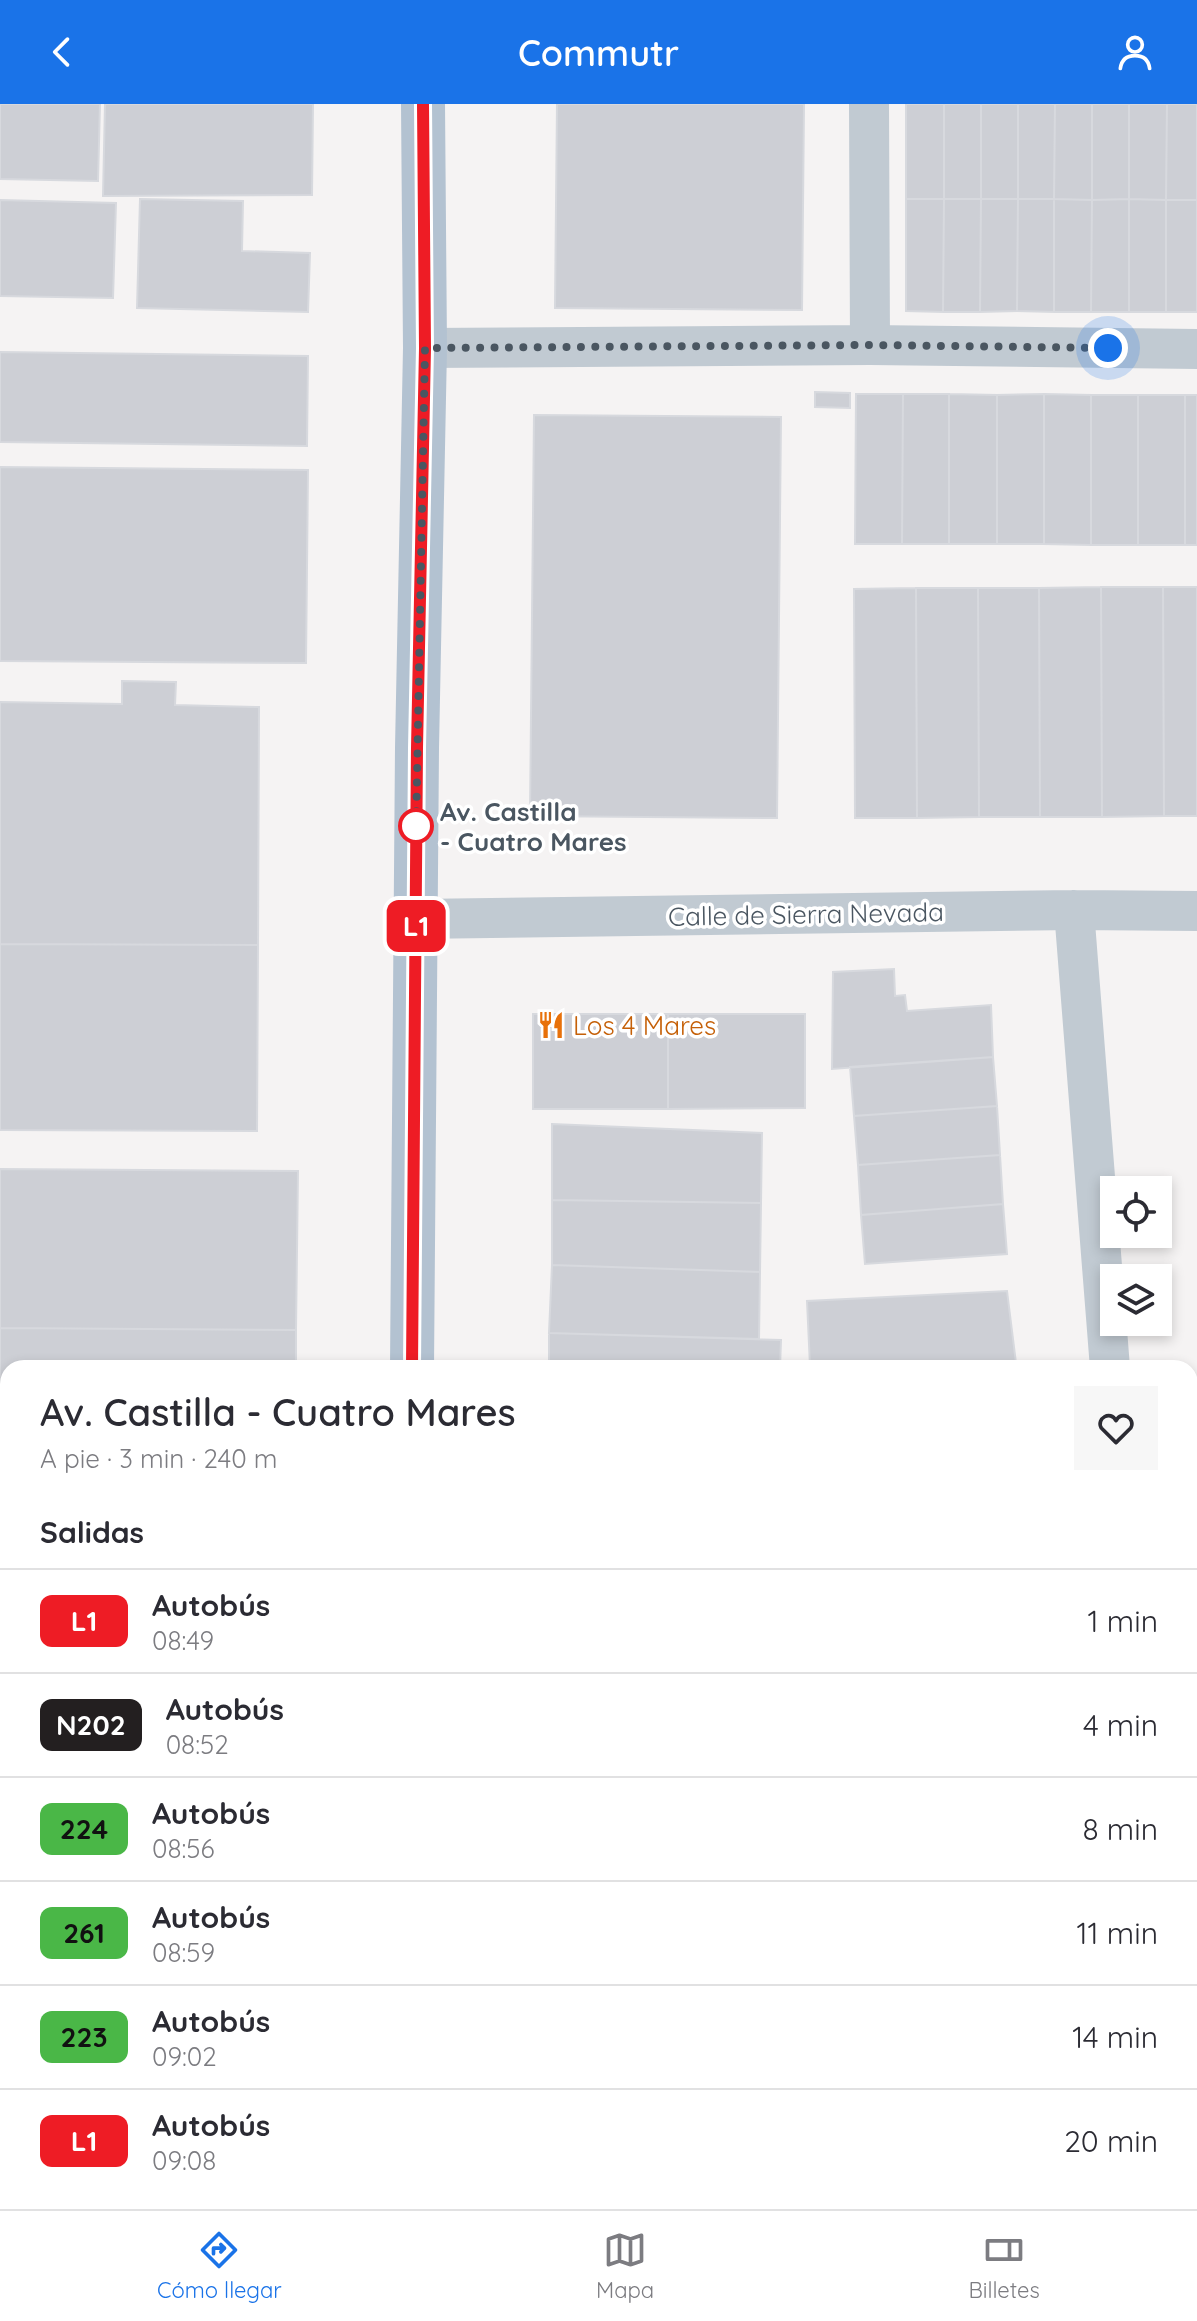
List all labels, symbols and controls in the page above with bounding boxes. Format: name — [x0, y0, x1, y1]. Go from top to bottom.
icon: back — [40, 30, 84, 74]
text: Commutr — [518, 30, 679, 75]
icon: person — [1113, 30, 1157, 74]
your location — [1088, 328, 1128, 368]
place label: Av. Castilla - Cuatro Mares — [440, 795, 627, 858]
marker: Av. Castilla - Cuatro Mares — [399, 809, 433, 843]
street label: Calle de Sierra Nevada — [668, 895, 944, 933]
line badge: L1 — [380, 900, 452, 952]
text: L1 — [403, 908, 429, 943]
place label: Los 4 Mares — [573, 1009, 716, 1042]
restaurant icon: Los 4 Mares — [536, 1010, 566, 1040]
map controls — [1100, 1176, 1172, 1336]
button: locate — [1100, 1176, 1172, 1248]
button: layers — [1100, 1264, 1172, 1336]
button: heart — [1074, 1386, 1158, 1470]
text: Av. Castilla - Cuatro Mares — [40, 1388, 516, 1436]
text: A pie · 3 min · 240 m — [40, 1442, 277, 1475]
text: Salidas — [40, 1513, 144, 1551]
text: Autobús — [152, 1586, 270, 1624]
text: 1 min — [1088, 1602, 1158, 1640]
text: L1 — [71, 1603, 97, 1638]
text: 08:49 — [152, 1624, 214, 1657]
text: Autobús — [166, 1690, 284, 1728]
text: 4 min — [1083, 1706, 1158, 1744]
text: N202 — [56, 1707, 126, 1742]
text: 08:52 — [166, 1728, 229, 1761]
text: Autobús — [152, 1794, 270, 1832]
text: 8 min — [1082, 1810, 1158, 1848]
text: 224 — [60, 1811, 108, 1846]
text: 08:56 — [152, 1832, 215, 1865]
text: Autobús — [152, 1898, 270, 1936]
text: 11 min — [1076, 1914, 1158, 1952]
text: 261 — [63, 1915, 105, 1950]
text: 08:59 — [152, 1936, 215, 1969]
text: Autobús — [152, 2002, 270, 2040]
text: 14 min — [1072, 2018, 1158, 2056]
text: 223 — [61, 2019, 107, 2054]
text: 09:02 — [152, 2040, 217, 2073]
text: Autobús — [152, 2106, 270, 2144]
text: 20 min — [1064, 2122, 1158, 2160]
text: L1 — [71, 2123, 97, 2158]
text: 09:08 — [152, 2144, 216, 2177]
tab: Cómo llegar — [157, 2228, 282, 2304]
tab: Mapa — [596, 2228, 654, 2304]
tab: Billetes — [968, 2228, 1040, 2304]

